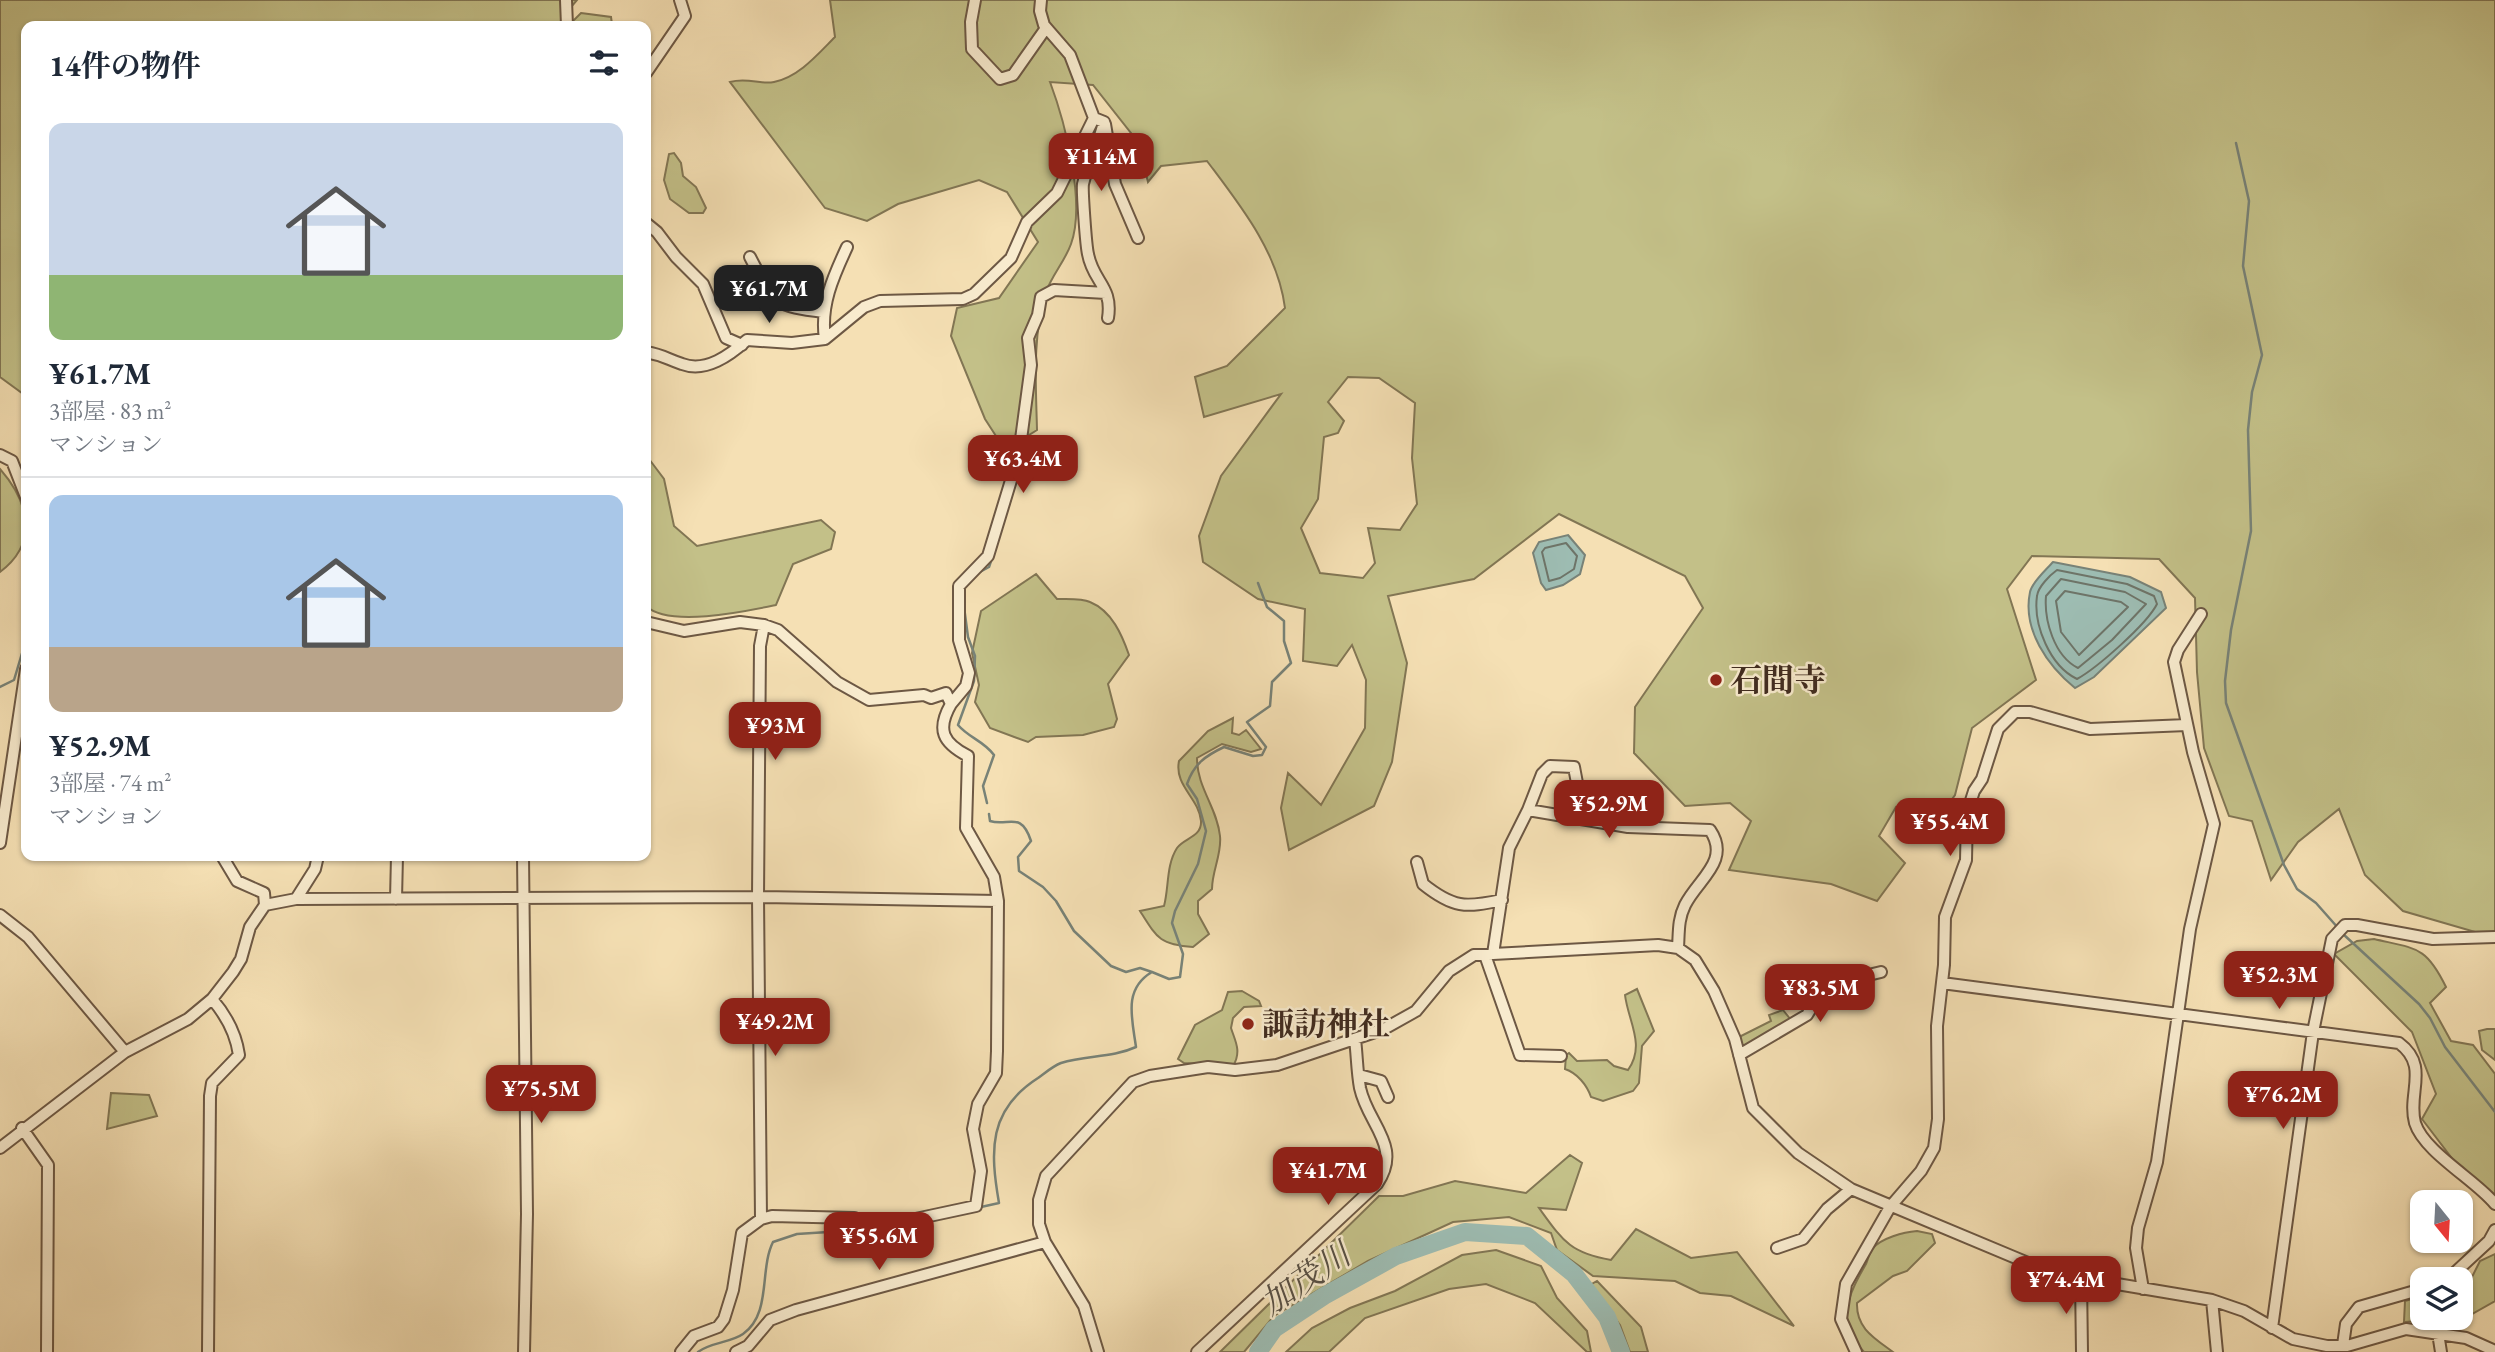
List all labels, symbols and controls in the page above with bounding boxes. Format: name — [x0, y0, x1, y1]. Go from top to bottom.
icon: filters — [585, 44, 623, 82]
text: 14件の物件 — [49, 46, 201, 85]
pin: ¥114M — [1052, 134, 1150, 193]
text: ¥114M — [1065, 141, 1137, 171]
icon: home — [273, 168, 399, 294]
pin: ¥61.7M — [712, 266, 826, 325]
text: ¥61.7M — [730, 273, 808, 303]
text: ¥61.7M — [49, 354, 151, 393]
text: 3部屋 · 83 m² — [49, 396, 171, 426]
text: マンション — [49, 429, 163, 459]
pin: ¥63.4M — [966, 435, 1080, 495]
text: ¥63.4M — [984, 443, 1062, 473]
icon: home — [273, 540, 399, 666]
place label: 石間寺 — [1730, 659, 1826, 701]
marker: 石間寺 — [1708, 672, 1724, 688]
pin: ¥93M — [734, 702, 816, 762]
text: ¥93M — [745, 710, 805, 740]
text: ¥52.9M — [49, 726, 151, 765]
text: 3部屋 · 74 m² — [49, 768, 171, 798]
pin: ¥52.9M — [1552, 780, 1666, 840]
text: ¥52.9M — [1570, 788, 1648, 818]
pin: ¥55.4M — [1893, 798, 2007, 858]
text: マンション — [49, 801, 163, 831]
text: ¥55.4M — [1911, 806, 1989, 836]
pin: ¥52.3M — [2222, 951, 2336, 1011]
text: ¥52.3M — [2240, 959, 2318, 989]
pin: ¥83.5M — [1763, 964, 1877, 1024]
text: ¥83.5M — [1781, 972, 1859, 1002]
pin: ¥49.2M — [718, 998, 832, 1058]
place label: 諏訪神社 — [1262, 1003, 1390, 1045]
text: ¥49.2M — [736, 1006, 814, 1036]
marker: 諏訪神社 — [1240, 1016, 1256, 1032]
pin: ¥75.5M — [484, 1066, 598, 1125]
pin: ¥76.2M — [2226, 1072, 2340, 1131]
text: ¥75.5M — [502, 1073, 580, 1103]
text: ¥76.2M — [2244, 1079, 2322, 1109]
pin: ¥41.7M — [1271, 1148, 1385, 1207]
text: ¥41.7M — [1289, 1155, 1367, 1185]
north arrow — [2410, 1190, 2473, 1253]
map controls — [2410, 1190, 2473, 1330]
pin: ¥55.6M — [822, 1212, 936, 1272]
text: ¥55.6M — [840, 1220, 918, 1250]
water label: 加茂川 — [1252, 1231, 1361, 1324]
pin: ¥74.4M — [2009, 1256, 2123, 1316]
text: ¥74.4M — [2027, 1264, 2105, 1294]
button: layers — [2410, 1267, 2473, 1330]

